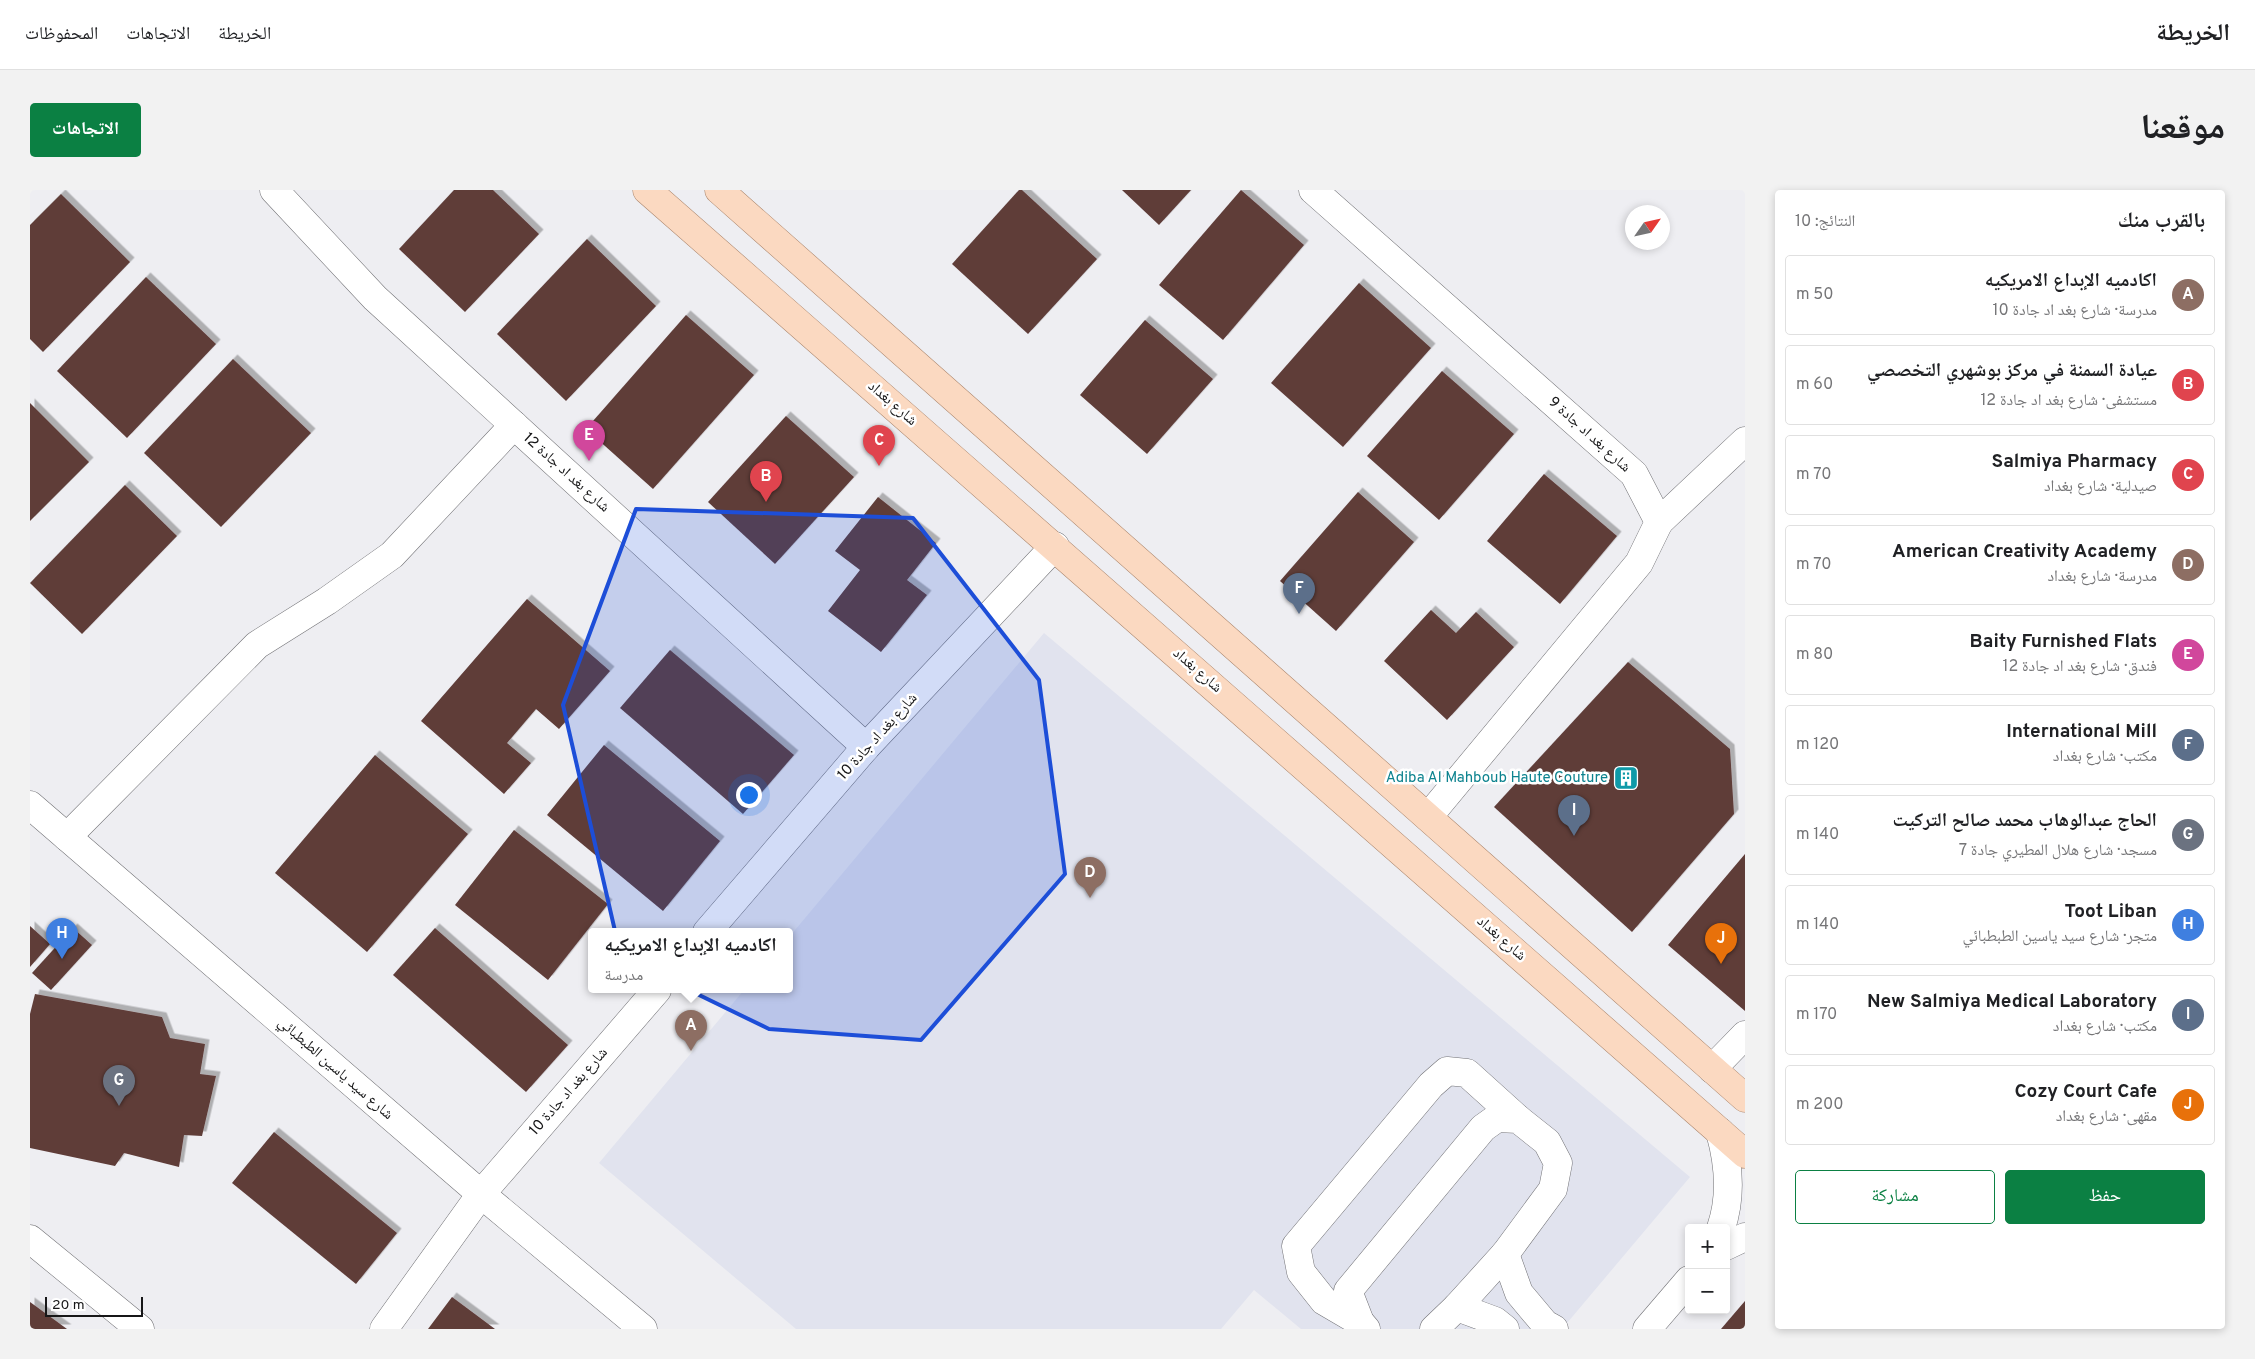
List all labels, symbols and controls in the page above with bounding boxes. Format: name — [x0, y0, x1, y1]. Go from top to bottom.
text: الخريطة — [2156, 19, 2230, 49]
text: المحفوظات — [25, 23, 98, 46]
text: الاتجاهات — [126, 23, 190, 46]
text: الخريطة — [218, 23, 271, 46]
button: الاتجاهات — [30, 103, 141, 157]
text: موقعنا — [2140, 107, 2225, 151]
north arrow — [1625, 205, 1670, 250]
text: بالقرب منك — [2118, 208, 2205, 235]
text: النتائج: 10 — [1795, 212, 1855, 232]
text: اكادميه الإبداع الامريكيه — [1985, 269, 2157, 293]
text: 50 m — [1796, 285, 1834, 305]
text: A — [2182, 285, 2194, 305]
text: مدرسة · شارع بغد اد جادة 10 — [1993, 301, 2157, 321]
text: عيادة السمنة في مركز بوشهري التخصصي — [1867, 359, 2157, 383]
text: 60 m — [1796, 375, 1833, 395]
text: B — [2182, 375, 2194, 395]
street label: شارع بغداد — [863, 377, 921, 431]
text: مستشفى · شارع بغد اد جادة 12 — [1980, 391, 2157, 411]
street label: شارع بغد اد جادة 9 — [1544, 393, 1634, 477]
pin: E — [573, 420, 605, 461]
pin: C — [863, 425, 895, 466]
street label: شارع بغد اد جادة 12 — [519, 429, 613, 517]
text: Salmiya Pharmacy — [1991, 450, 2157, 474]
pin: B — [750, 461, 782, 502]
text: 70 m — [1796, 465, 1831, 485]
text: C — [2183, 465, 2193, 485]
text: صيدلية · شارع بغداد — [2044, 477, 2157, 497]
text: American Creativity Academy — [1892, 540, 2157, 564]
text: 70 m — [1796, 555, 1831, 575]
text: D — [2182, 555, 2194, 575]
text: مدرسة · شارع بغداد — [2047, 567, 2157, 587]
pin: F — [1283, 573, 1315, 614]
text: Baity Furnished Flats — [1970, 630, 2157, 654]
street label: شارع بغداد — [1168, 644, 1226, 698]
text: 80 m — [1796, 645, 1833, 665]
text: E — [2183, 645, 2193, 665]
text: فندق · شارع بغد اد جادة 12 — [2003, 657, 2157, 677]
street label: شارع بغد اد جادة 10 — [834, 689, 922, 785]
text: International Mill — [2006, 720, 2157, 744]
text: 120 m — [1796, 735, 1839, 755]
text: F — [2183, 735, 2193, 755]
text: مكتب · شارع بغداد — [2053, 747, 2157, 767]
building icon: Adiba Al Mahboub Haute Couture — [1613, 765, 1639, 791]
place label: Adiba Al Mahboub Haute Couture — [1386, 769, 1608, 788]
your location — [736, 782, 762, 808]
pin: I — [1558, 795, 1590, 836]
text: الحاج عبدالوهاب محمد صالح التركيت — [1892, 809, 2157, 833]
text: 140 m — [1796, 825, 1839, 845]
text: G — [2183, 825, 2193, 845]
text: مسجد · شارع هلال المطيري جادة 7 — [1959, 841, 2157, 861]
pin: D — [1074, 857, 1106, 898]
text: Toot Liban — [2064, 900, 2157, 924]
street label: شارع بغداد — [1472, 912, 1530, 966]
text: 140 m — [1796, 915, 1839, 935]
text: H — [2182, 915, 2194, 935]
pin: H — [46, 918, 78, 959]
pin: J — [1705, 923, 1737, 964]
text: متجر · شارع سيد ياسين الطبطبائي — [1962, 927, 2157, 947]
popup — [588, 928, 793, 993]
text: اكادميه الإبداع الامريكيه — [604, 934, 777, 958]
text: مدرسة — [604, 966, 643, 986]
text: New Salmiya Medical Laboratory — [1867, 990, 2157, 1014]
text: 170 m — [1796, 1005, 1837, 1025]
text: I — [2186, 1005, 2190, 1025]
pin: A — [675, 1010, 707, 1051]
street label: شارع سيد ياسين الطبطبائي — [273, 1014, 397, 1125]
text: مكتب · شارع بغداد — [2053, 1017, 2157, 1037]
street label: شارع بغد اد جادة 10 — [526, 1044, 613, 1140]
pin: G — [103, 1065, 135, 1106]
text: Cozy Court Cafe — [2015, 1080, 2157, 1104]
text: 200 m — [1796, 1095, 1844, 1115]
text: J — [2184, 1095, 2192, 1115]
text: مقهى · شارع بغداد — [2056, 1107, 2157, 1127]
button: مشاركة — [1795, 1170, 1995, 1224]
button: حفظ — [2005, 1170, 2205, 1224]
map controls — [1685, 1224, 1730, 1314]
button: + — [1685, 1224, 1730, 1269]
button: − — [1685, 1269, 1730, 1314]
scale bar — [45, 1294, 142, 1317]
text: 20 m — [52, 1297, 85, 1314]

